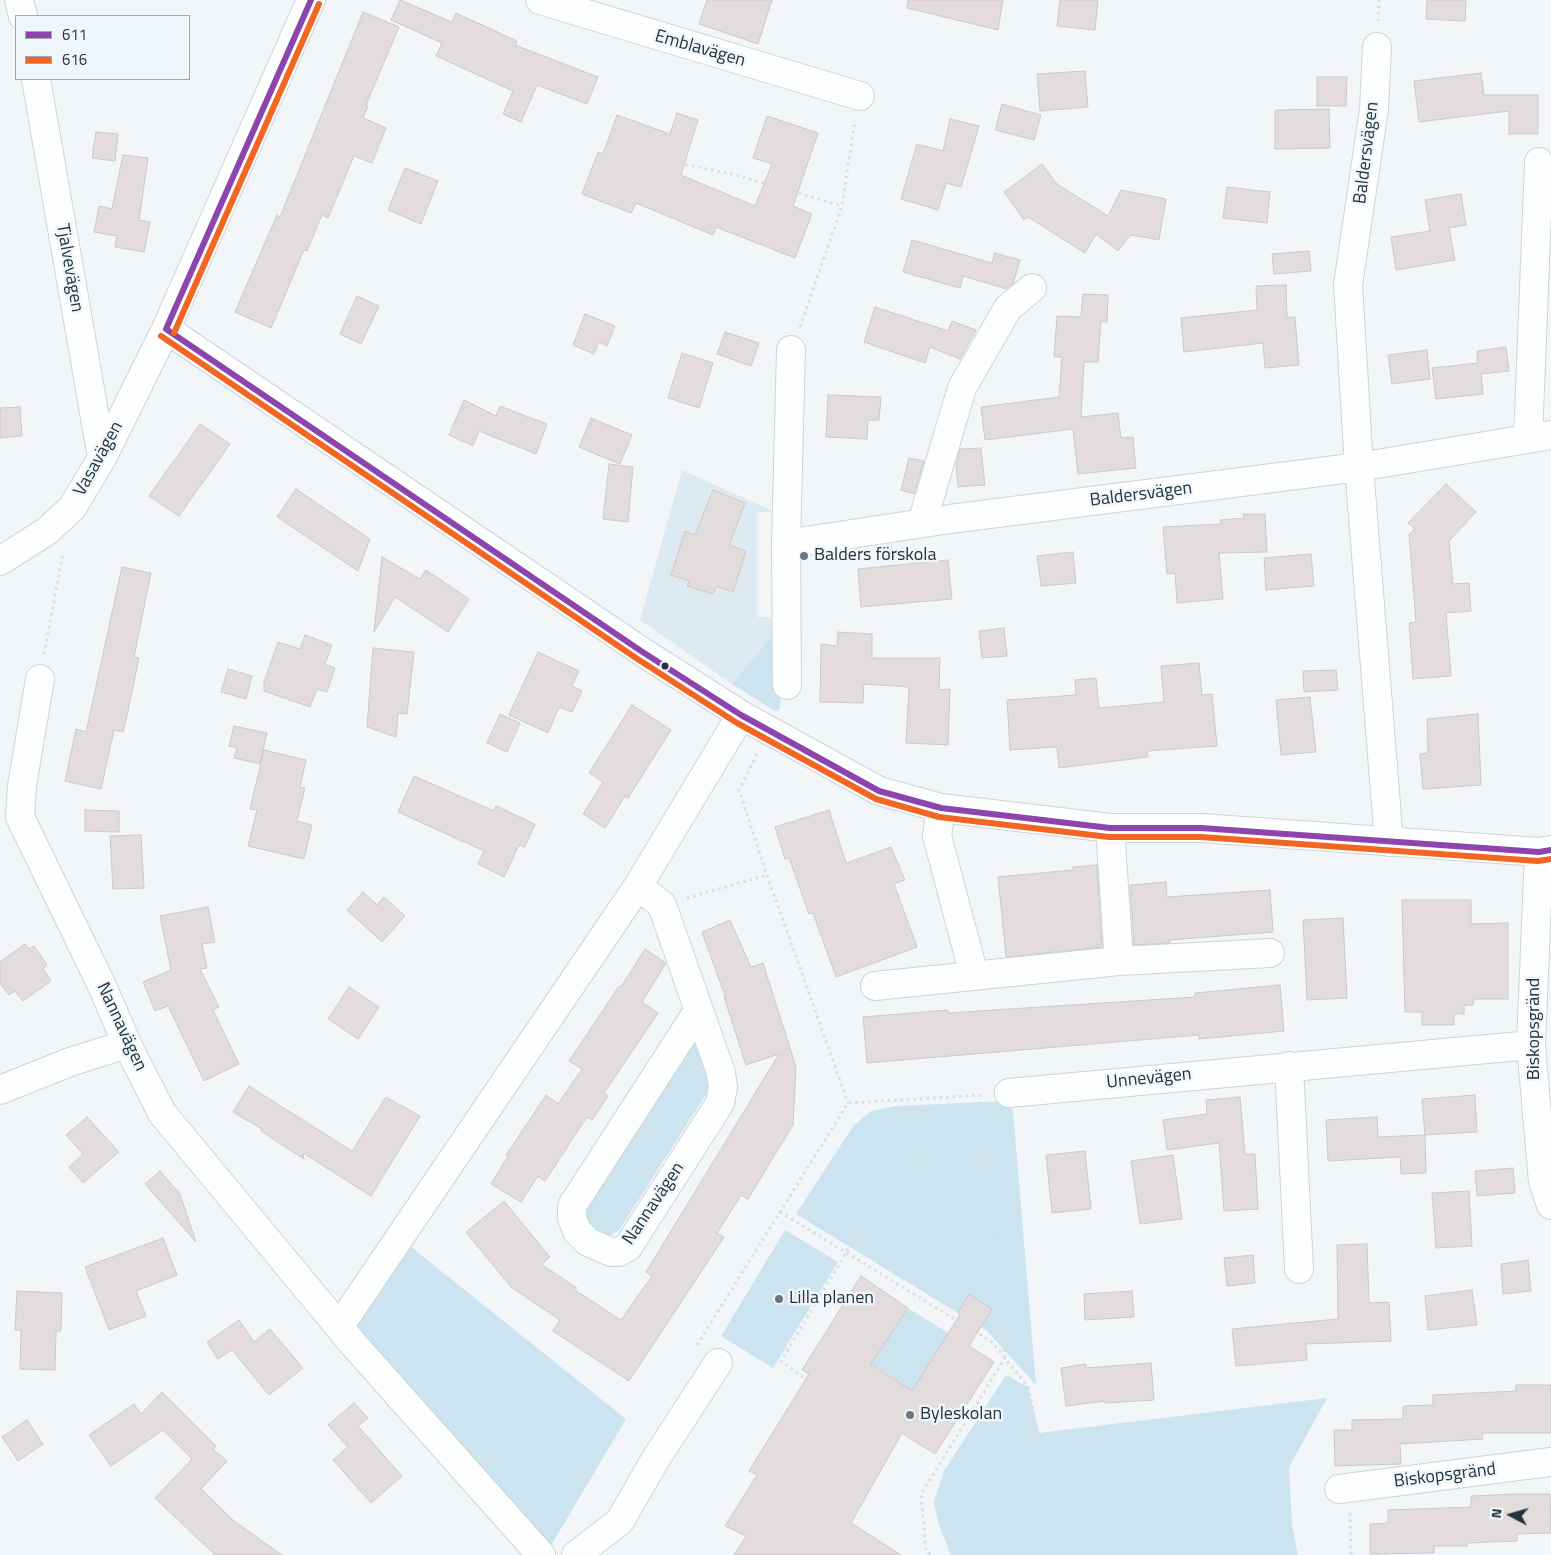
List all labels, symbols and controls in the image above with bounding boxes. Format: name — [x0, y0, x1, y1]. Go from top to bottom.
legend — [15, 15, 190, 80]
text: 611 — [62, 23, 87, 46]
street label: Emblavägen — [652, 26, 748, 72]
text: 616 — [62, 48, 87, 71]
street label: Baldersvägen — [1350, 101, 1384, 205]
street label: Tjalvevägen — [51, 222, 87, 314]
street label: Vasavägen — [70, 418, 128, 500]
street label: Baldersvägen — [1089, 478, 1193, 512]
place label: Balders förskola — [814, 545, 936, 567]
marker: Balders förskola — [798, 550, 810, 562]
unlabelled marker — [660, 661, 670, 671]
street label: Biskopsgränd — [1524, 978, 1546, 1080]
street label: Nannavägen — [91, 979, 151, 1075]
street label: Unnevägen — [1105, 1064, 1193, 1094]
street label: Nannavägen — [618, 1159, 690, 1249]
place label: Lilla planen — [789, 1288, 874, 1310]
marker: Lilla planen — [773, 1293, 785, 1305]
place label: Byleskolan — [920, 1404, 1002, 1426]
marker: Byleskolan — [904, 1409, 916, 1421]
street label: Biskopsgränd — [1393, 1459, 1497, 1493]
north arrow — [1486, 1490, 1536, 1540]
text: N — [1485, 1507, 1507, 1519]

